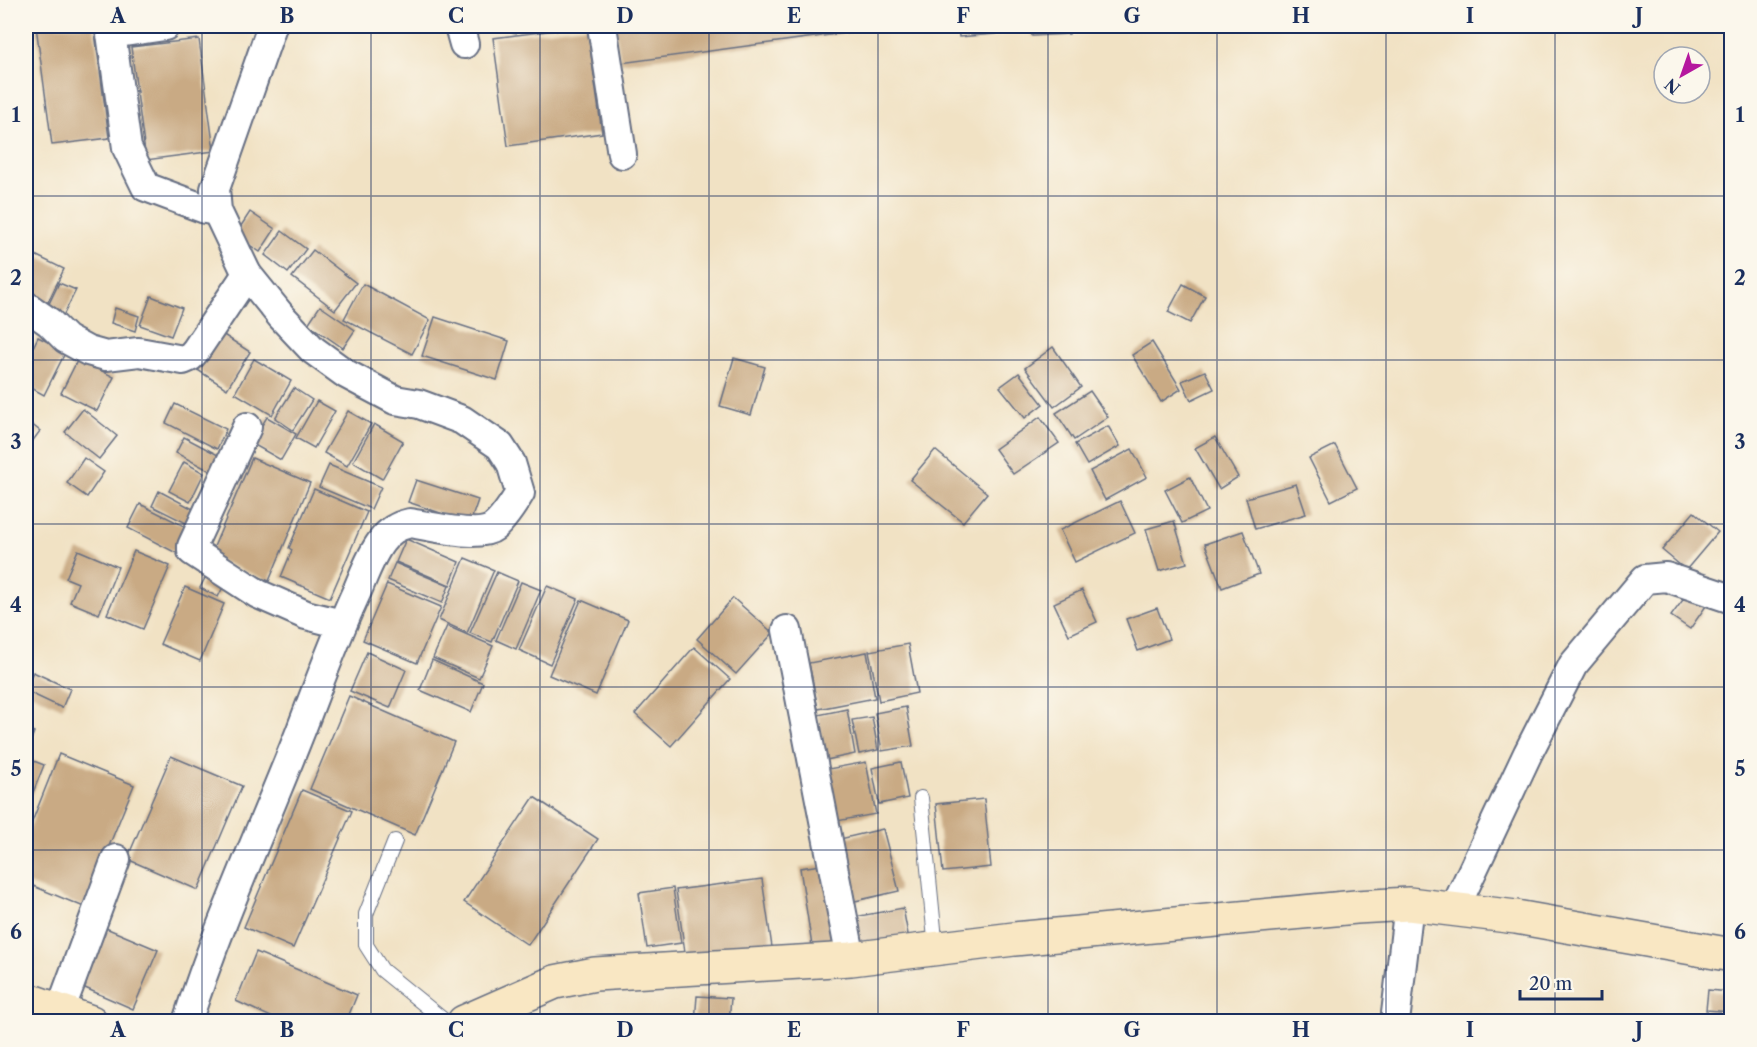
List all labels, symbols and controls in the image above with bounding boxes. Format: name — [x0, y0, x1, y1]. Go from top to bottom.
text: A — [109, 4, 126, 28]
text: B — [280, 4, 295, 28]
text: C — [448, 4, 464, 28]
text: D — [616, 4, 634, 28]
text: E — [787, 4, 801, 28]
text: F — [956, 4, 970, 28]
text: G — [1124, 4, 1141, 28]
text: H — [1292, 4, 1310, 28]
text: I — [1466, 4, 1474, 28]
text: J — [1631, 4, 1643, 28]
north arrow — [1652, 45, 1712, 105]
text: N — [1661, 74, 1684, 99]
text: 1 — [12, 103, 21, 127]
text: 1 — [1736, 103, 1745, 127]
text: 2 — [10, 266, 22, 290]
text: 2 — [1734, 266, 1746, 290]
text: 3 — [10, 430, 22, 454]
text: 3 — [1734, 430, 1746, 454]
text: 4 — [10, 593, 22, 617]
text: 4 — [1734, 593, 1746, 617]
text: 5 — [10, 757, 22, 781]
text: 5 — [1734, 757, 1746, 781]
text: 6 — [10, 920, 22, 944]
text: 6 — [1734, 920, 1746, 944]
scale bar — [1520, 963, 1602, 1001]
text: 20 m — [1529, 973, 1573, 995]
text: A — [109, 1018, 126, 1042]
text: B — [280, 1018, 295, 1042]
text: C — [448, 1018, 464, 1042]
text: D — [616, 1018, 634, 1042]
text: E — [787, 1018, 801, 1042]
text: F — [956, 1018, 970, 1042]
text: G — [1124, 1018, 1141, 1042]
text: H — [1292, 1018, 1310, 1042]
text: I — [1466, 1018, 1474, 1042]
text: J — [1631, 1018, 1643, 1042]

